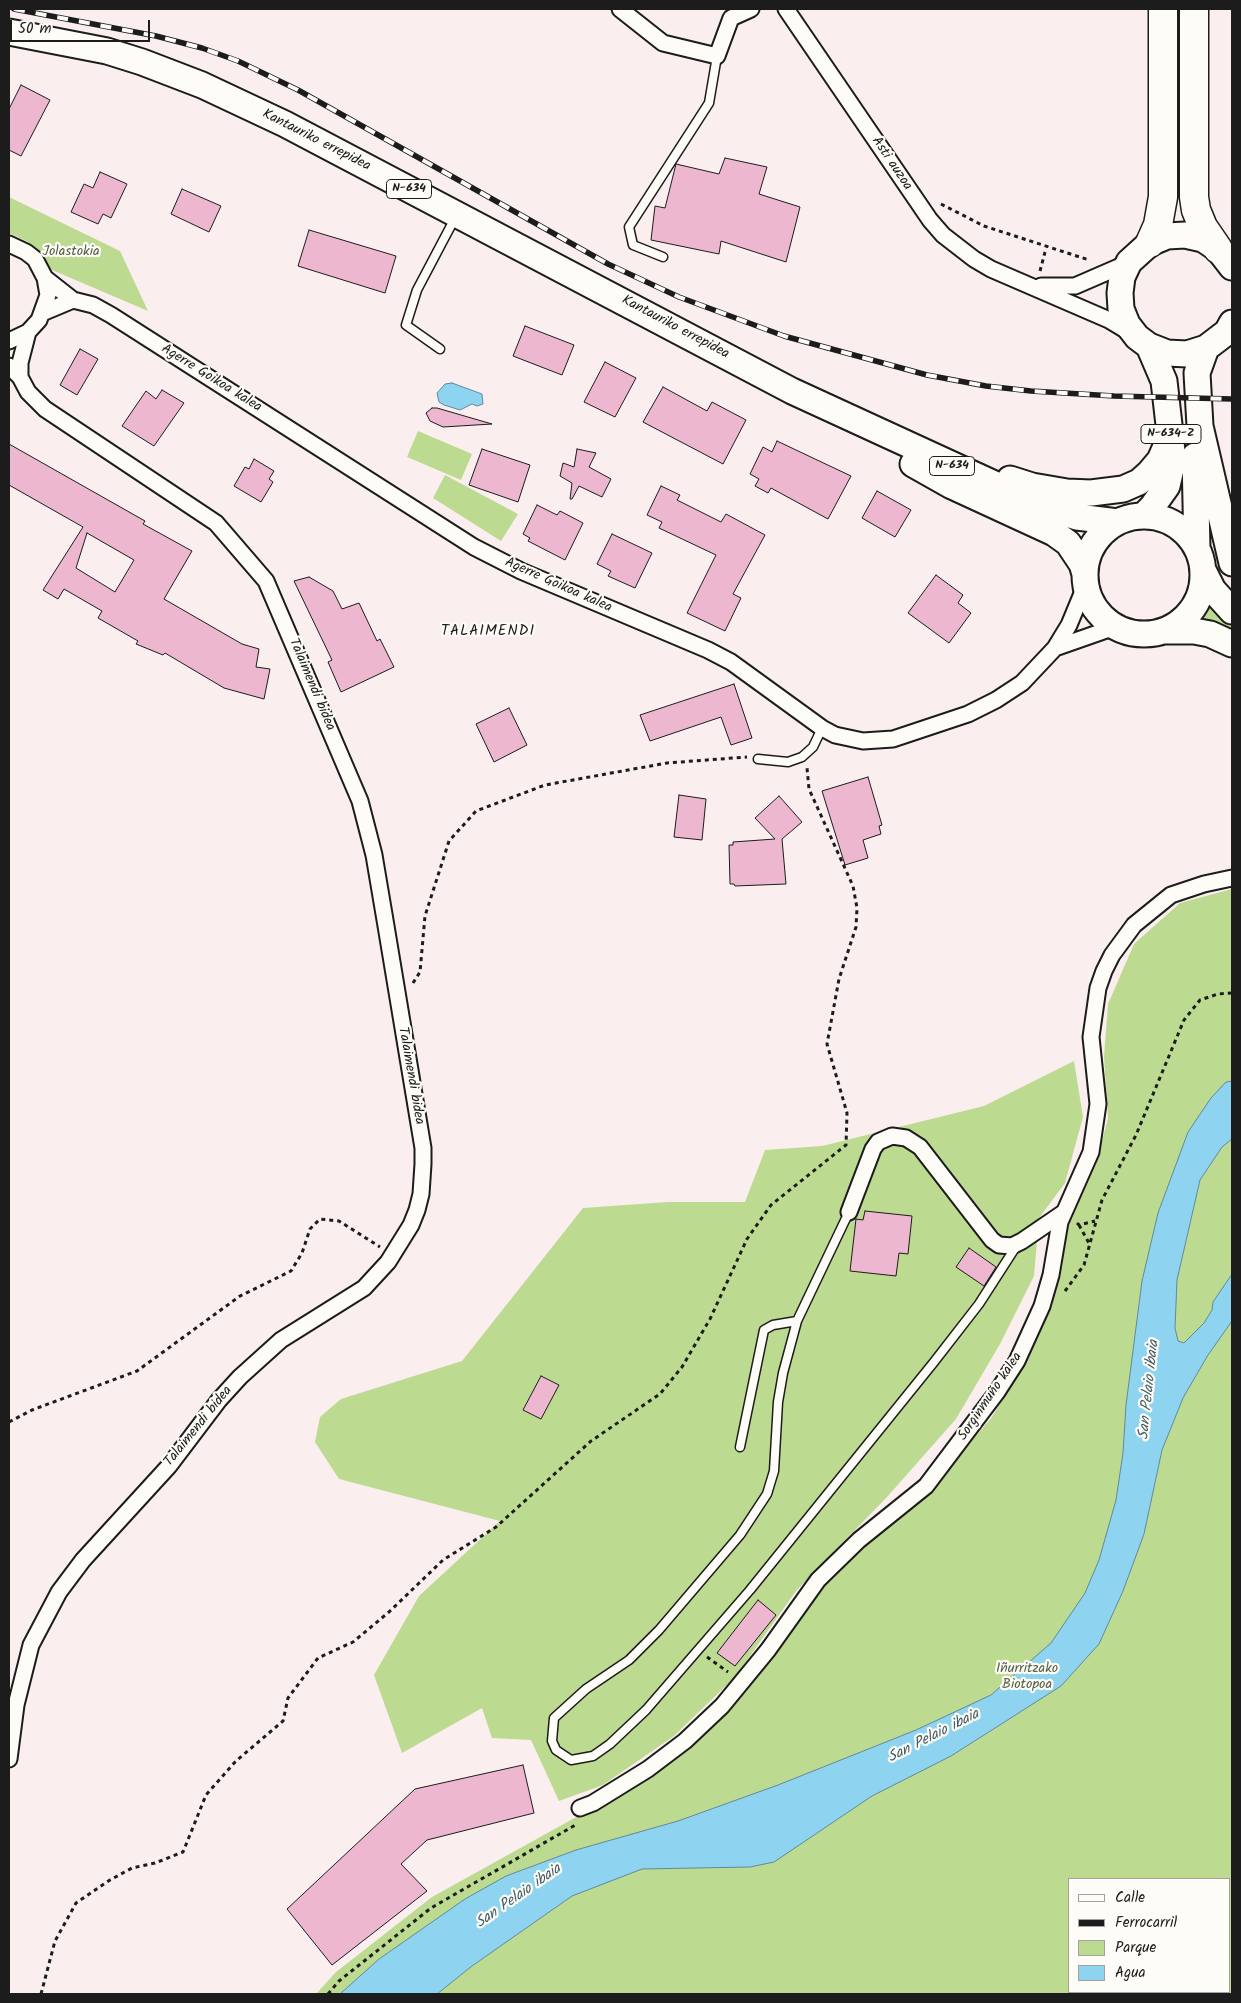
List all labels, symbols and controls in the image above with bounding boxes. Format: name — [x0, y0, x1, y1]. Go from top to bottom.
scale bar — [12, 10, 152, 42]
text: 50 m — [18, 17, 52, 41]
street label: Kantauriko errepidea — [259, 106, 373, 176]
street label: Asti auzoa — [867, 134, 915, 194]
road number: N-634 — [386, 180, 432, 198]
park label: Jolastokia — [42, 245, 100, 261]
street label: Kantauriko errepidea — [618, 293, 732, 363]
street label: Agerre Goikoa kalea — [158, 341, 264, 417]
road number: N-634-Z — [1141, 424, 1201, 444]
road number: N-634 — [930, 456, 974, 476]
street label: Agerre Goikoa kalea — [502, 555, 614, 617]
district label: TALAIMENDI — [440, 623, 536, 641]
street label: Talaimendi bidea — [284, 636, 338, 734]
street label: Talaimendi bidea — [393, 1026, 427, 1126]
water label: San Pelaio ibaia — [1136, 1339, 1164, 1441]
street label: Sorginmuño kalea — [955, 1350, 1027, 1444]
street label: Talaimendi bidea — [161, 1383, 237, 1471]
park label: Iñurritzako Biotopoa — [996, 1662, 1058, 1694]
water label: San Pelaio ibaia — [885, 1706, 983, 1768]
water label: San Pelaio ibaia — [473, 1861, 565, 1933]
legend — [1068, 1878, 1231, 1993]
text: Calle — [1115, 1886, 1145, 1910]
text: Ferrocarril — [1115, 1911, 1177, 1935]
text: Parque — [1115, 1936, 1156, 1960]
text: Agua — [1115, 1961, 1146, 1985]

